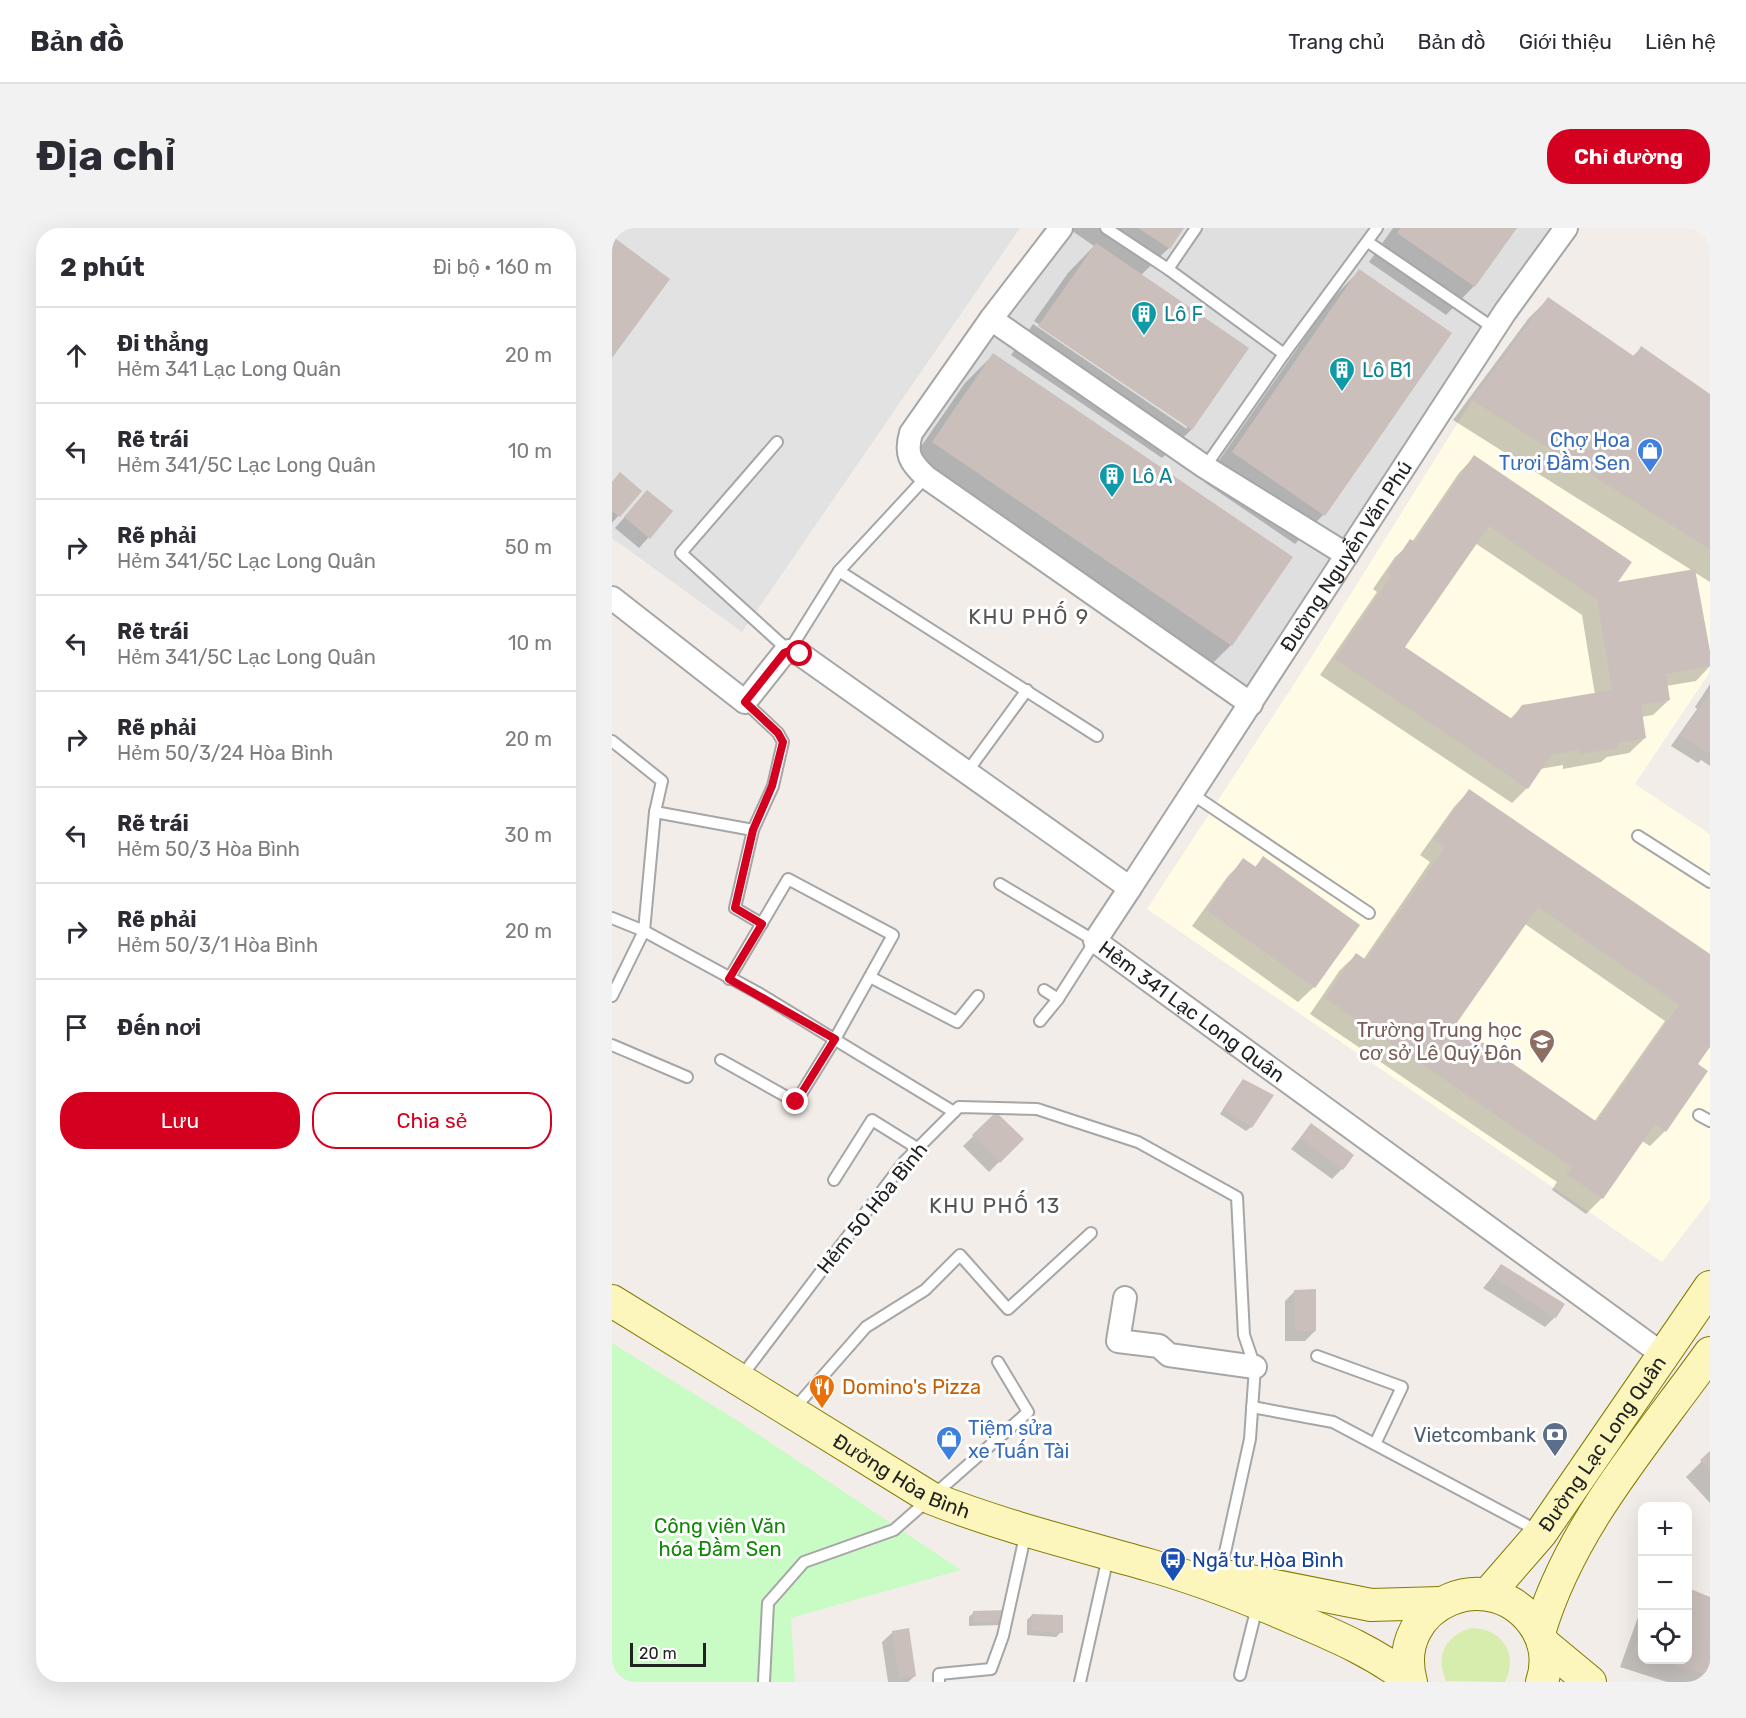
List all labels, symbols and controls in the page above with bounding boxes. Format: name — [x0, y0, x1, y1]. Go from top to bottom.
text: Bản đồ — [30, 25, 124, 58]
text: Trang chủ — [1288, 29, 1385, 54]
text: Bản đồ — [1418, 29, 1486, 54]
text: Giới thiệu — [1519, 29, 1612, 54]
text: Liên hệ — [1645, 29, 1716, 54]
button: Chỉ đường — [1547, 129, 1710, 184]
text: Địa chỉ — [36, 131, 176, 181]
text: 2 phút — [60, 252, 145, 283]
text: Đi bộ · 160 m — [433, 255, 552, 279]
building icon: Lô F — [1129, 299, 1159, 337]
place label: Lô F — [1164, 302, 1203, 326]
text: Đi thẳng — [117, 330, 209, 357]
icon: ahead — [60, 339, 93, 372]
text: 20 m — [505, 343, 552, 367]
building icon: Lô B1 — [1327, 355, 1357, 393]
text: Hẻm 341 Lạc Long Quân — [117, 357, 341, 381]
place label: Lô B1 — [1362, 358, 1411, 382]
text: Rẽ trái — [117, 426, 189, 453]
place label: Chợ Hoa Tươi Đầm Sen — [1499, 428, 1630, 475]
icon: left — [60, 435, 93, 468]
shop icon: Chợ Hoa Tươi Đầm Sen — [1635, 436, 1665, 474]
text: 10 m — [508, 439, 552, 463]
text: Hẻm 341/5C Lạc Long Quân — [117, 453, 376, 477]
street label: Đường Nguyễn Văn Phú — [1275, 456, 1417, 656]
building icon: Lô A — [1097, 461, 1127, 499]
place label: Lô A — [1132, 464, 1172, 488]
text: Rẽ phải — [117, 522, 197, 549]
icon: right — [60, 531, 93, 564]
text: 50 m — [505, 535, 552, 559]
text: Hẻm 341/5C Lạc Long Quân — [117, 549, 376, 573]
district label: KHU PHỐ 9 — [968, 601, 1090, 629]
text: Rẽ trái — [117, 618, 189, 645]
icon: left — [60, 627, 93, 660]
text: 10 m — [508, 631, 552, 655]
route start — [786, 640, 812, 666]
text: Hẻm 341/5C Lạc Long Quân — [117, 645, 376, 669]
text: Rẽ phải — [117, 714, 197, 741]
icon: right — [60, 723, 93, 756]
text: 20 m — [505, 727, 552, 751]
text: Hẻm 50/3/24 Hòa Bình — [117, 741, 333, 765]
text: Rẽ trái — [117, 810, 189, 837]
icon: left — [60, 819, 93, 852]
text: 30 m — [505, 823, 552, 847]
text: Hẻm 50/3 Hòa Bình — [117, 837, 300, 861]
text: Rẽ phải — [117, 906, 197, 933]
icon: right — [60, 915, 93, 948]
text: 20 m — [505, 919, 552, 943]
text: Hẻm 50/3/1 Hòa Bình — [117, 933, 318, 957]
street label: Hẻm 341 Lạc Long Quân — [1094, 936, 1289, 1087]
icon: arrive — [60, 1011, 93, 1044]
text: Đến nơi — [117, 1014, 201, 1041]
place label: Trường Trung học cơ sở Lê Quý Đôn — [1357, 1018, 1522, 1065]
school or university icon: Trường Trung học cơ sở Lê Quý Đôn — [1527, 1027, 1557, 1065]
route end — [782, 1088, 808, 1114]
button: Lưu — [60, 1092, 300, 1149]
button: Chia sẻ — [312, 1092, 552, 1149]
street label: Hẻm 50 Hòa Bình — [812, 1138, 932, 1278]
district label: KHU PHỐ 13 — [929, 1190, 1061, 1218]
street label: Đường Lạc Long Quân — [1533, 1351, 1671, 1536]
restaurant icon: Domino's Pizza — [807, 1372, 837, 1410]
place label: Domino's Pizza — [842, 1375, 981, 1399]
place label: Tiệm sửa xe Tuấn Tài — [968, 1416, 1069, 1463]
bank icon: Vietcombank — [1540, 1420, 1570, 1458]
place label: Vietcombank — [1413, 1423, 1537, 1447]
shop icon: Tiệm sửa xe Tuấn Tài — [934, 1424, 964, 1462]
street label: Đường Hòa Bình — [829, 1429, 973, 1524]
map controls — [1638, 1502, 1692, 1664]
button: + — [1638, 1502, 1692, 1556]
park label: Công viên Văn hóa Đầm Sen — [654, 1514, 786, 1561]
bus stop icon: Ngã tư Hòa Bình — [1158, 1545, 1188, 1583]
place label: Ngã tư Hòa Bình — [1192, 1548, 1344, 1572]
button: − — [1638, 1556, 1692, 1610]
button: locate — [1638, 1610, 1692, 1664]
scale bar — [630, 1640, 706, 1668]
text: 20 m — [639, 1644, 677, 1663]

